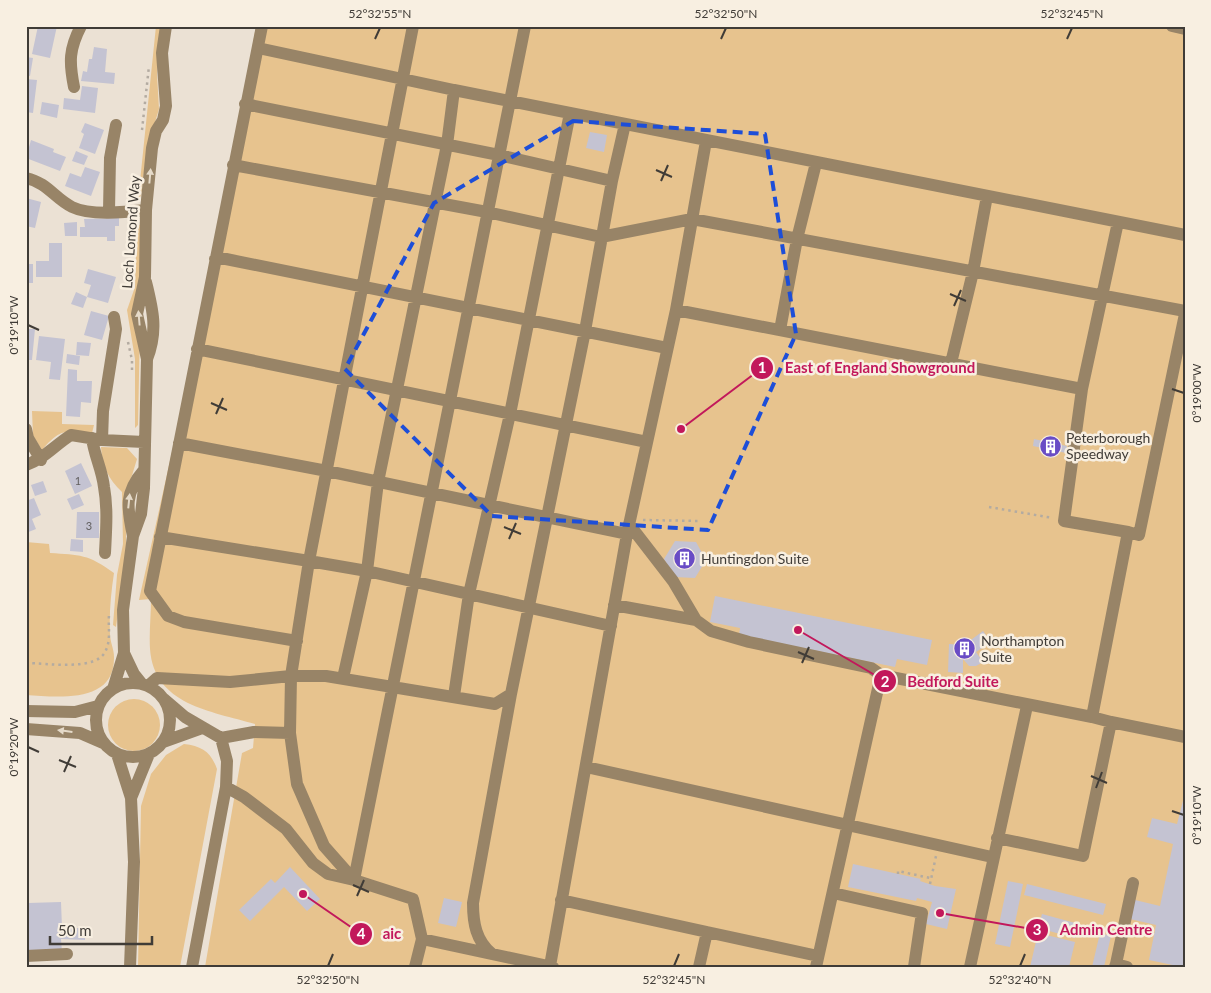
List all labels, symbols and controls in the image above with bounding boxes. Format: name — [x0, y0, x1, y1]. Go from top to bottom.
text: 52°32'55"N — [349, 6, 411, 21]
text: 52°32'50"N — [695, 6, 757, 21]
text: 52°32'45"N — [1041, 6, 1103, 21]
one-way arrow — [146, 167, 154, 183]
street label: Loch Lomond Way — [118, 174, 143, 289]
text: 0°19'10"W — [6, 295, 21, 355]
one-way arrow — [134, 309, 142, 325]
callout: East of England Showground — [750, 353, 985, 383]
text: 1 — [758, 358, 766, 376]
text: East of England Showground — [785, 358, 975, 376]
text: 0°19'00"W — [1189, 363, 1204, 423]
place label: Peterborough Speedway — [1066, 429, 1150, 462]
building icon: Peterborough Speedway — [1038, 434, 1062, 458]
house number: 1 — [75, 474, 81, 487]
one-way arrow — [125, 493, 133, 509]
house number: 3 — [86, 519, 92, 532]
building icon: Huntingdon Suite — [673, 547, 697, 571]
place label: Huntingdon Suite — [701, 550, 809, 567]
place label: Northampton Suite — [981, 632, 1064, 665]
building icon: Northampton Suite — [953, 637, 977, 661]
callout: Bedford Suite — [872, 666, 1009, 696]
text: 2 — [881, 672, 890, 690]
text: Bedford Suite — [907, 672, 999, 690]
text: 0°19'20"W — [6, 717, 21, 777]
one-way arrow — [57, 727, 73, 735]
text: 0°19'10"W — [1189, 785, 1204, 845]
scale bar — [50, 913, 152, 945]
callout: Admin Centre — [1025, 915, 1162, 945]
callout: aic — [348, 919, 412, 949]
text: 3 — [1033, 920, 1041, 938]
text: Admin Centre — [1059, 920, 1152, 938]
text: 50 m — [58, 921, 92, 939]
text: 4 — [357, 924, 366, 942]
text: aic — [383, 924, 401, 942]
text: 52°32'50"N — [297, 972, 359, 987]
text: 52°32'45"N — [643, 972, 705, 987]
text: 52°32'40"N — [989, 972, 1051, 987]

